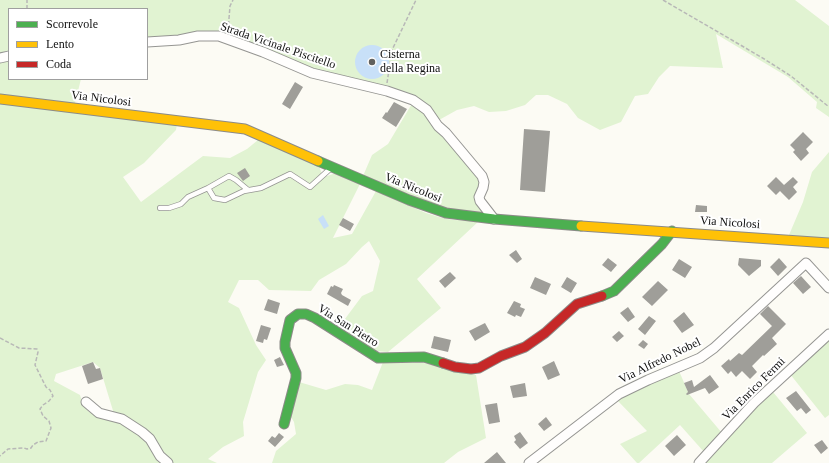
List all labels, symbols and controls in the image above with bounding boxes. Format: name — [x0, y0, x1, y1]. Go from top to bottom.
legend — [8, 8, 148, 80]
text: Scorrevole — [46, 17, 98, 31]
street label: Strada Vicinale Piscitello — [218, 19, 338, 73]
text: Lento — [46, 37, 74, 51]
place label: Cisterna della Regina — [380, 48, 440, 76]
text: Coda — [46, 57, 71, 71]
marker: Cisterna della Regina — [367, 57, 377, 67]
street label: Via Nicolosi — [70, 88, 132, 110]
street label: Via Nicolosi — [382, 170, 444, 206]
street label: Via Nicolosi — [699, 214, 761, 232]
street label: Via San Pietro — [315, 302, 381, 350]
street label: Via Alfredo Nobel — [617, 335, 703, 387]
street label: Via Enrico Fermi — [719, 354, 789, 424]

